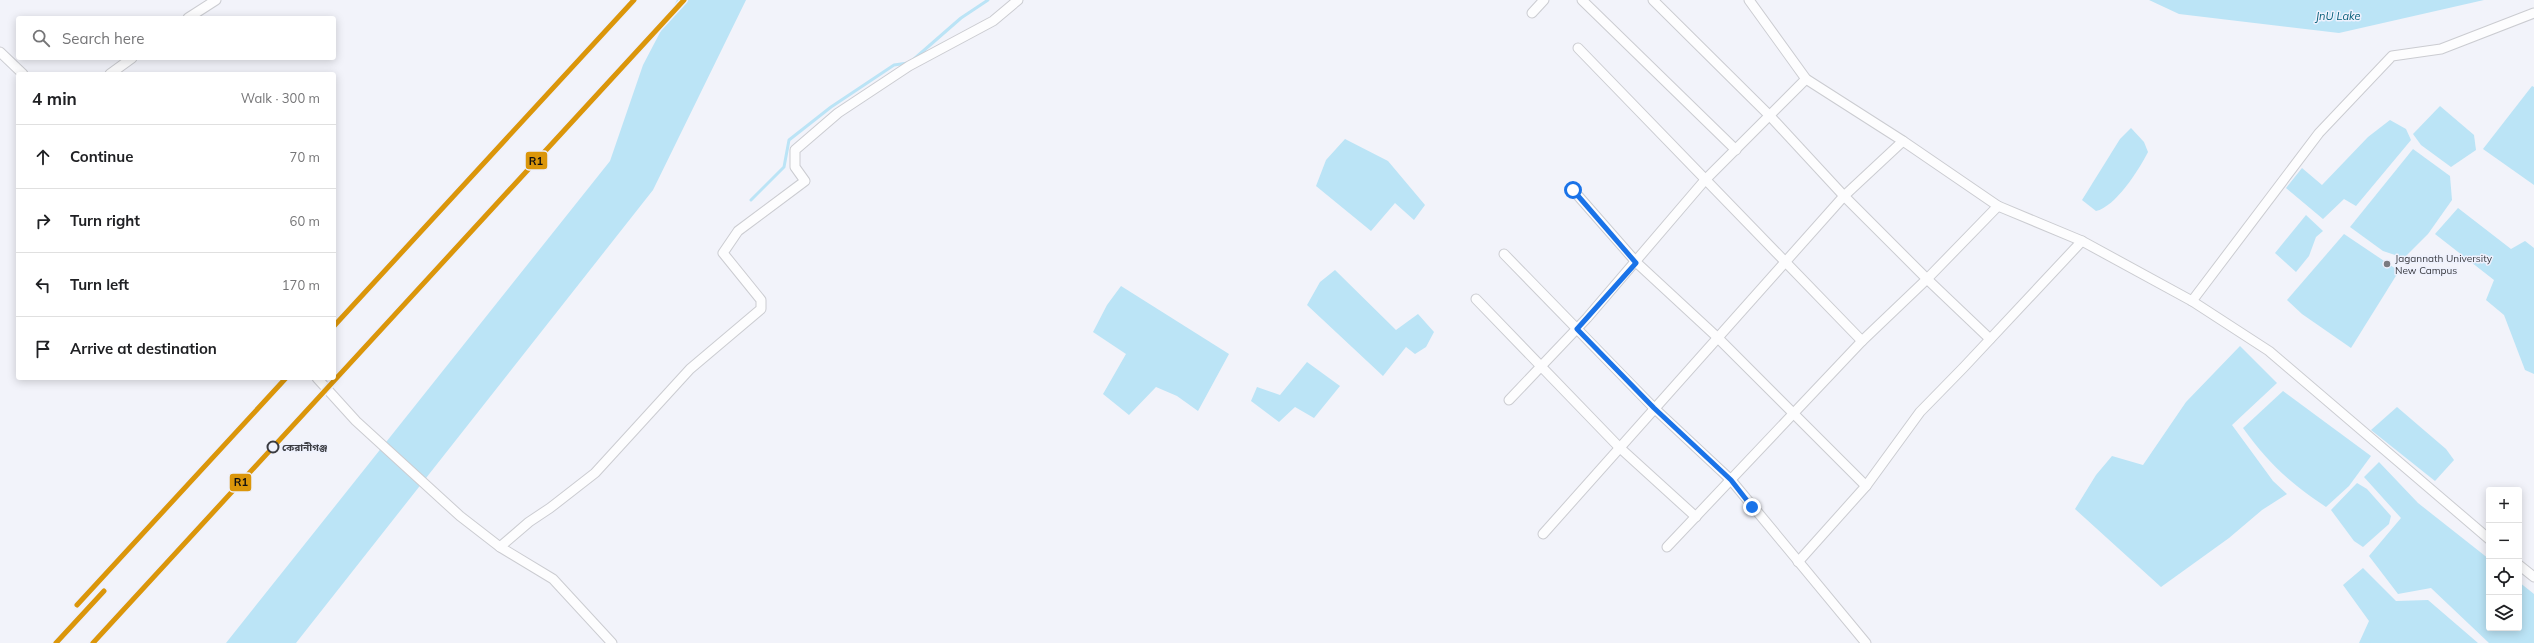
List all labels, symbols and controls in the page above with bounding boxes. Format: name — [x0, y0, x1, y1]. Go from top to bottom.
water label: JnU Lake — [2314, 9, 2361, 23]
search box — [16, 16, 336, 60]
icon: search — [30, 27, 52, 49]
text: Search here — [62, 29, 144, 48]
text: 4 min — [32, 88, 77, 109]
text: Walk · 300 m — [241, 90, 320, 106]
icon: ahead — [32, 146, 54, 168]
text: Continue — [70, 147, 133, 166]
text: 70 m — [290, 149, 320, 165]
line badge: R1 — [525, 151, 548, 170]
text: R1 — [529, 154, 544, 168]
route start — [1564, 181, 1582, 199]
icon: right — [32, 210, 54, 232]
text: Turn right — [70, 211, 140, 230]
text: 60 m — [290, 213, 320, 229]
place label: Jagannath University New Campus — [2395, 252, 2493, 277]
marker: Jagannath University New Campus — [2382, 259, 2392, 269]
icon: left — [32, 274, 54, 296]
text: Turn left — [70, 275, 129, 294]
text: 170 m — [282, 277, 320, 293]
icon: arrive — [32, 338, 54, 360]
text: Arrive at destination — [70, 339, 217, 358]
marker: কেরানীগঞ্জ — [266, 440, 280, 454]
place label: কেরানীগঞ্জ — [282, 441, 328, 454]
line badge: R1 — [229, 473, 252, 492]
text: R1 — [234, 475, 249, 489]
map controls — [2486, 487, 2522, 631]
button: + — [2486, 487, 2522, 523]
route end — [1743, 498, 1761, 516]
button: − — [2486, 523, 2522, 559]
button: locate — [2486, 559, 2522, 595]
button: layers — [2486, 595, 2522, 631]

